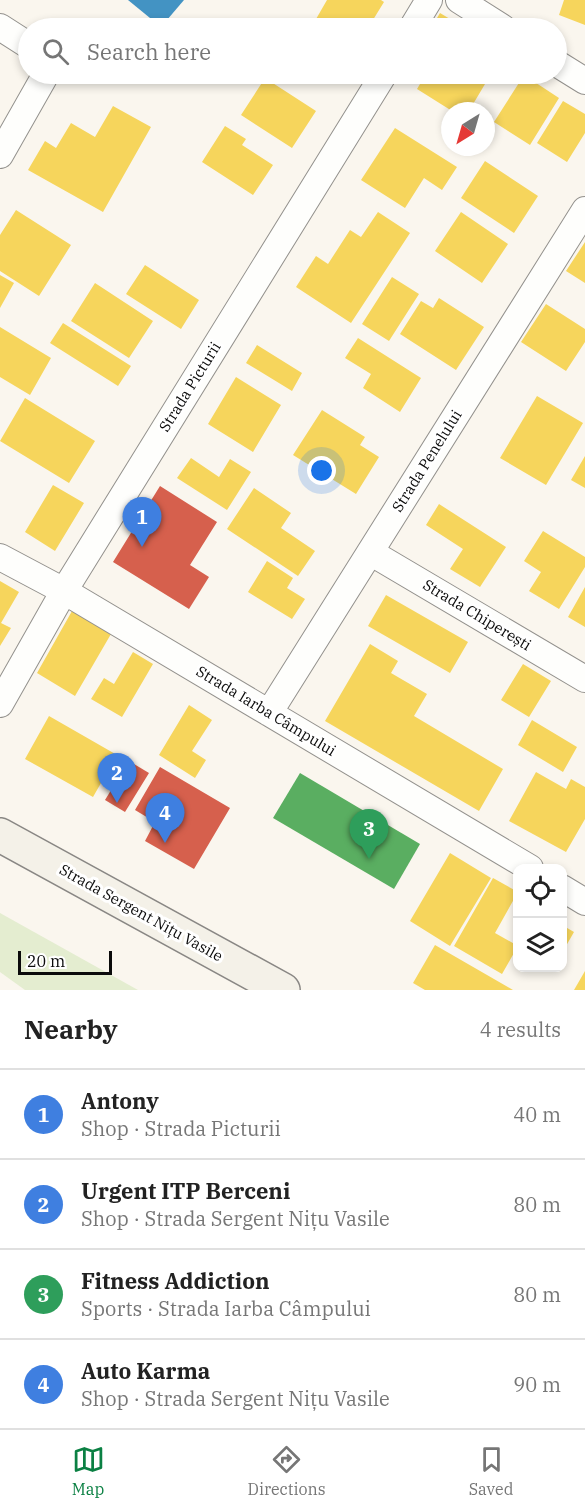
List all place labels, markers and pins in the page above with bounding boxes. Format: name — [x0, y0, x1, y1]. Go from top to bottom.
pin: 1 — [122, 498, 162, 547]
pin: 2 — [98, 754, 136, 803]
pin: 4 — [146, 794, 184, 843]
pin: 3 — [350, 810, 388, 859]

